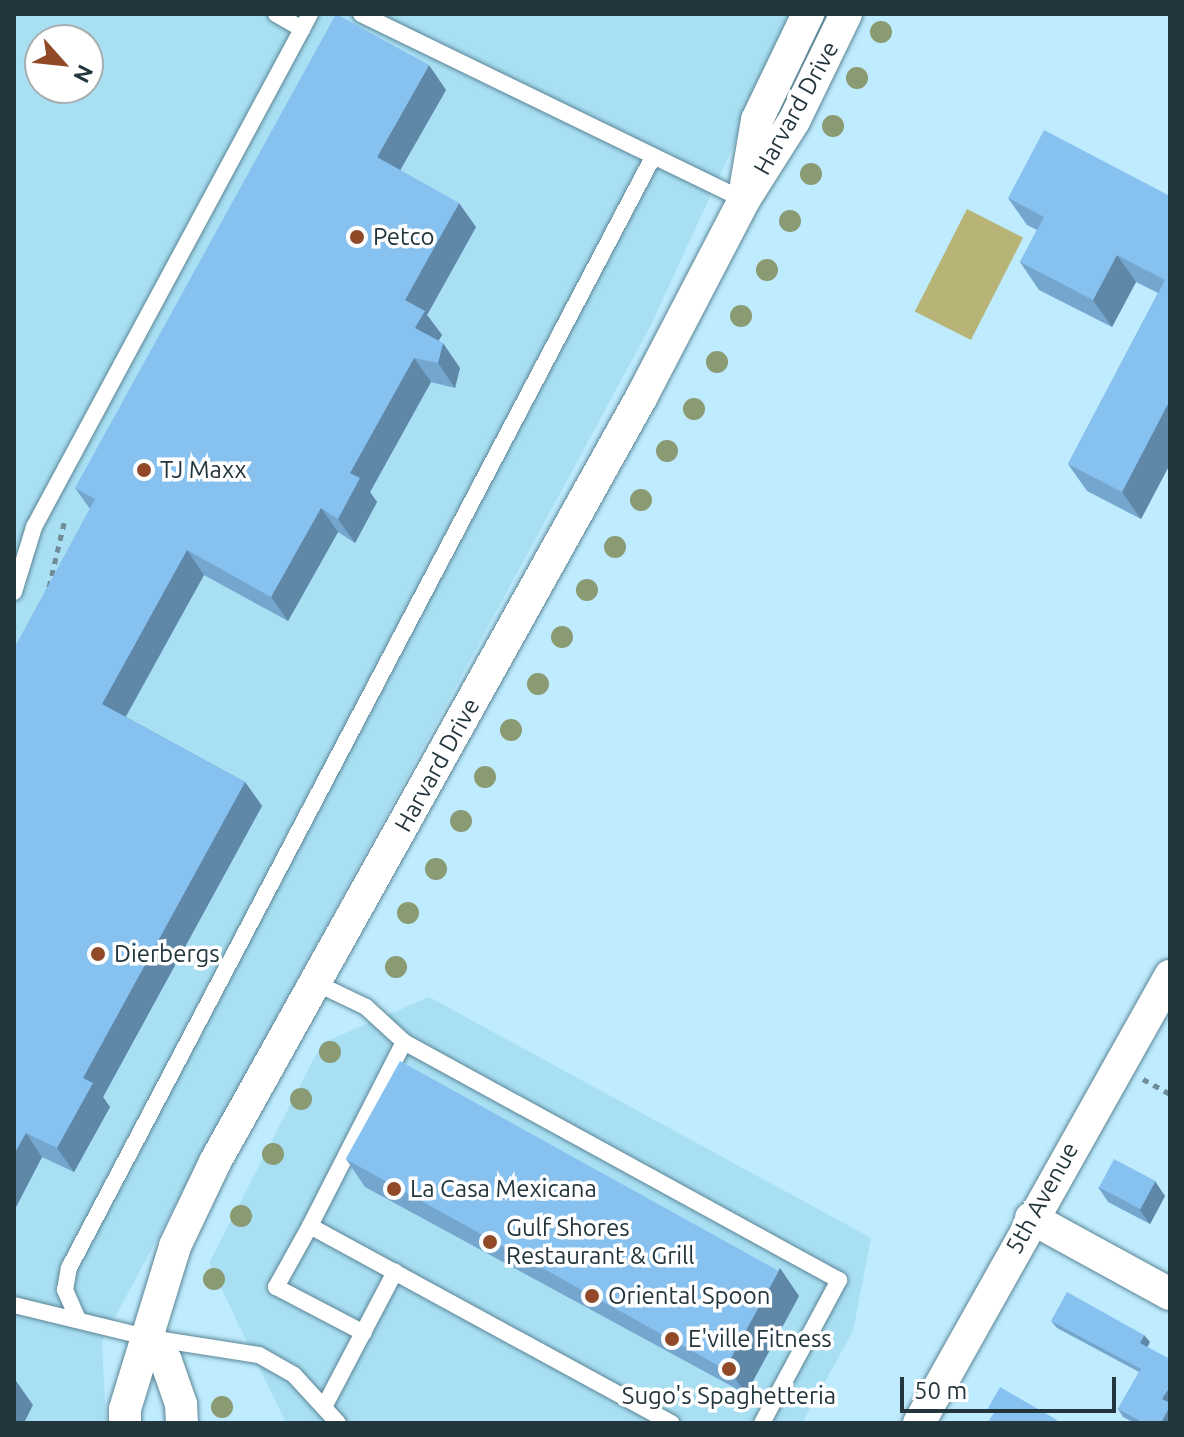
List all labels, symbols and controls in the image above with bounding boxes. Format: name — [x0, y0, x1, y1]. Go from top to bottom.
north arrow — [24, 24, 104, 104]
street label: Harvard Drive — [748, 36, 844, 180]
text: N — [69, 61, 99, 87]
place label: Petco — [373, 223, 435, 251]
marker: Petco — [348, 228, 366, 246]
place label: TJ Maxx — [160, 456, 247, 484]
marker: TJ Maxx — [135, 461, 153, 479]
street label: Harvard Drive — [389, 693, 485, 837]
place label: Dierbergs — [114, 940, 220, 968]
marker: Dierbergs — [89, 945, 107, 963]
street label: 5th Avenue — [1000, 1137, 1084, 1259]
place label: La Casa Mexicana — [410, 1175, 597, 1203]
marker: La Casa Mexicana — [385, 1180, 403, 1198]
place label: Gulf Shores Restaurant & Grill — [506, 1214, 695, 1270]
marker: Gulf Shores Restaurant & Grill — [481, 1233, 499, 1251]
place label: Oriental Spoon — [608, 1282, 770, 1310]
marker: Oriental Spoon — [583, 1287, 601, 1305]
place label: E'ville Fitness — [688, 1325, 832, 1353]
marker: E'ville Fitness — [663, 1330, 681, 1348]
marker: Sugo's Spaghetteria — [720, 1360, 738, 1378]
scale bar — [904, 1361, 1120, 1411]
text: 50 m — [914, 1377, 967, 1404]
place label: Sugo's Spaghetteria — [622, 1382, 836, 1410]

